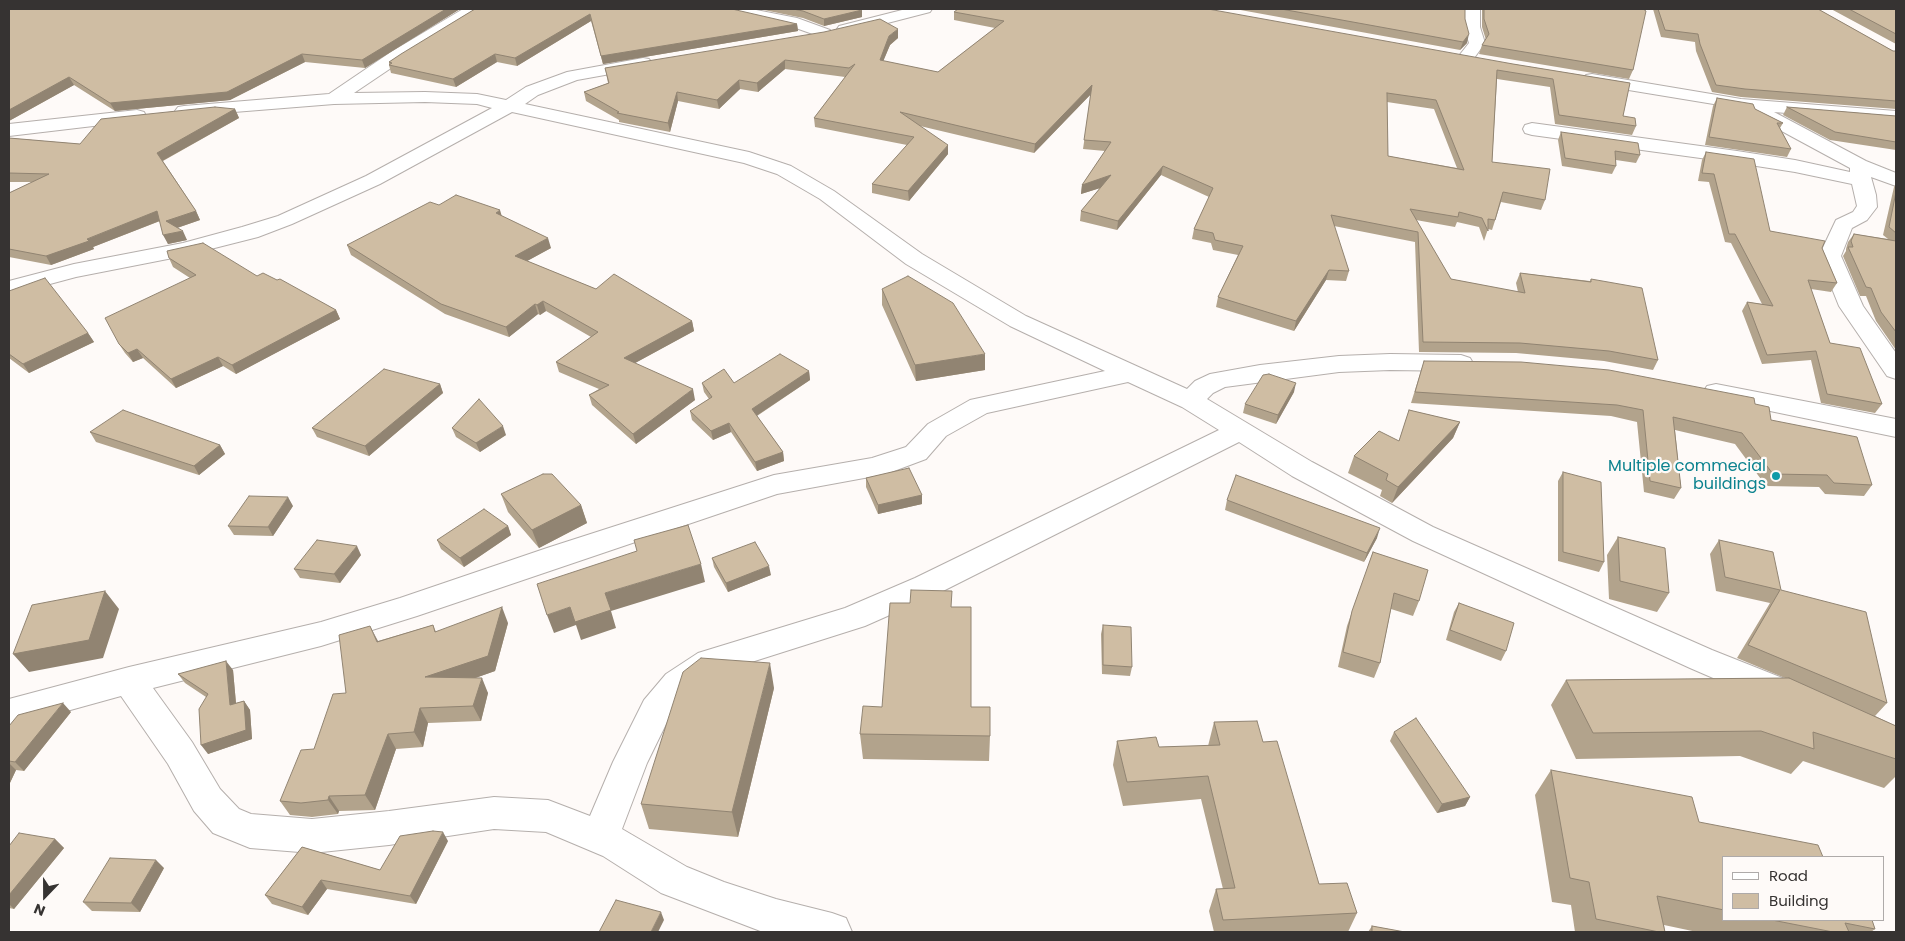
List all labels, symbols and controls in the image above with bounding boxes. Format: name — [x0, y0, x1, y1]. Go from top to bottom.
place label: Multiple commecial buildings — [1608, 457, 1766, 495]
marker: Multiple commecial buildings — [1770, 470, 1782, 482]
legend — [1722, 856, 1885, 921]
text: Road — [1769, 865, 1808, 886]
north arrow — [20, 871, 70, 921]
text: Building — [1769, 890, 1829, 911]
text: N — [31, 899, 48, 921]

